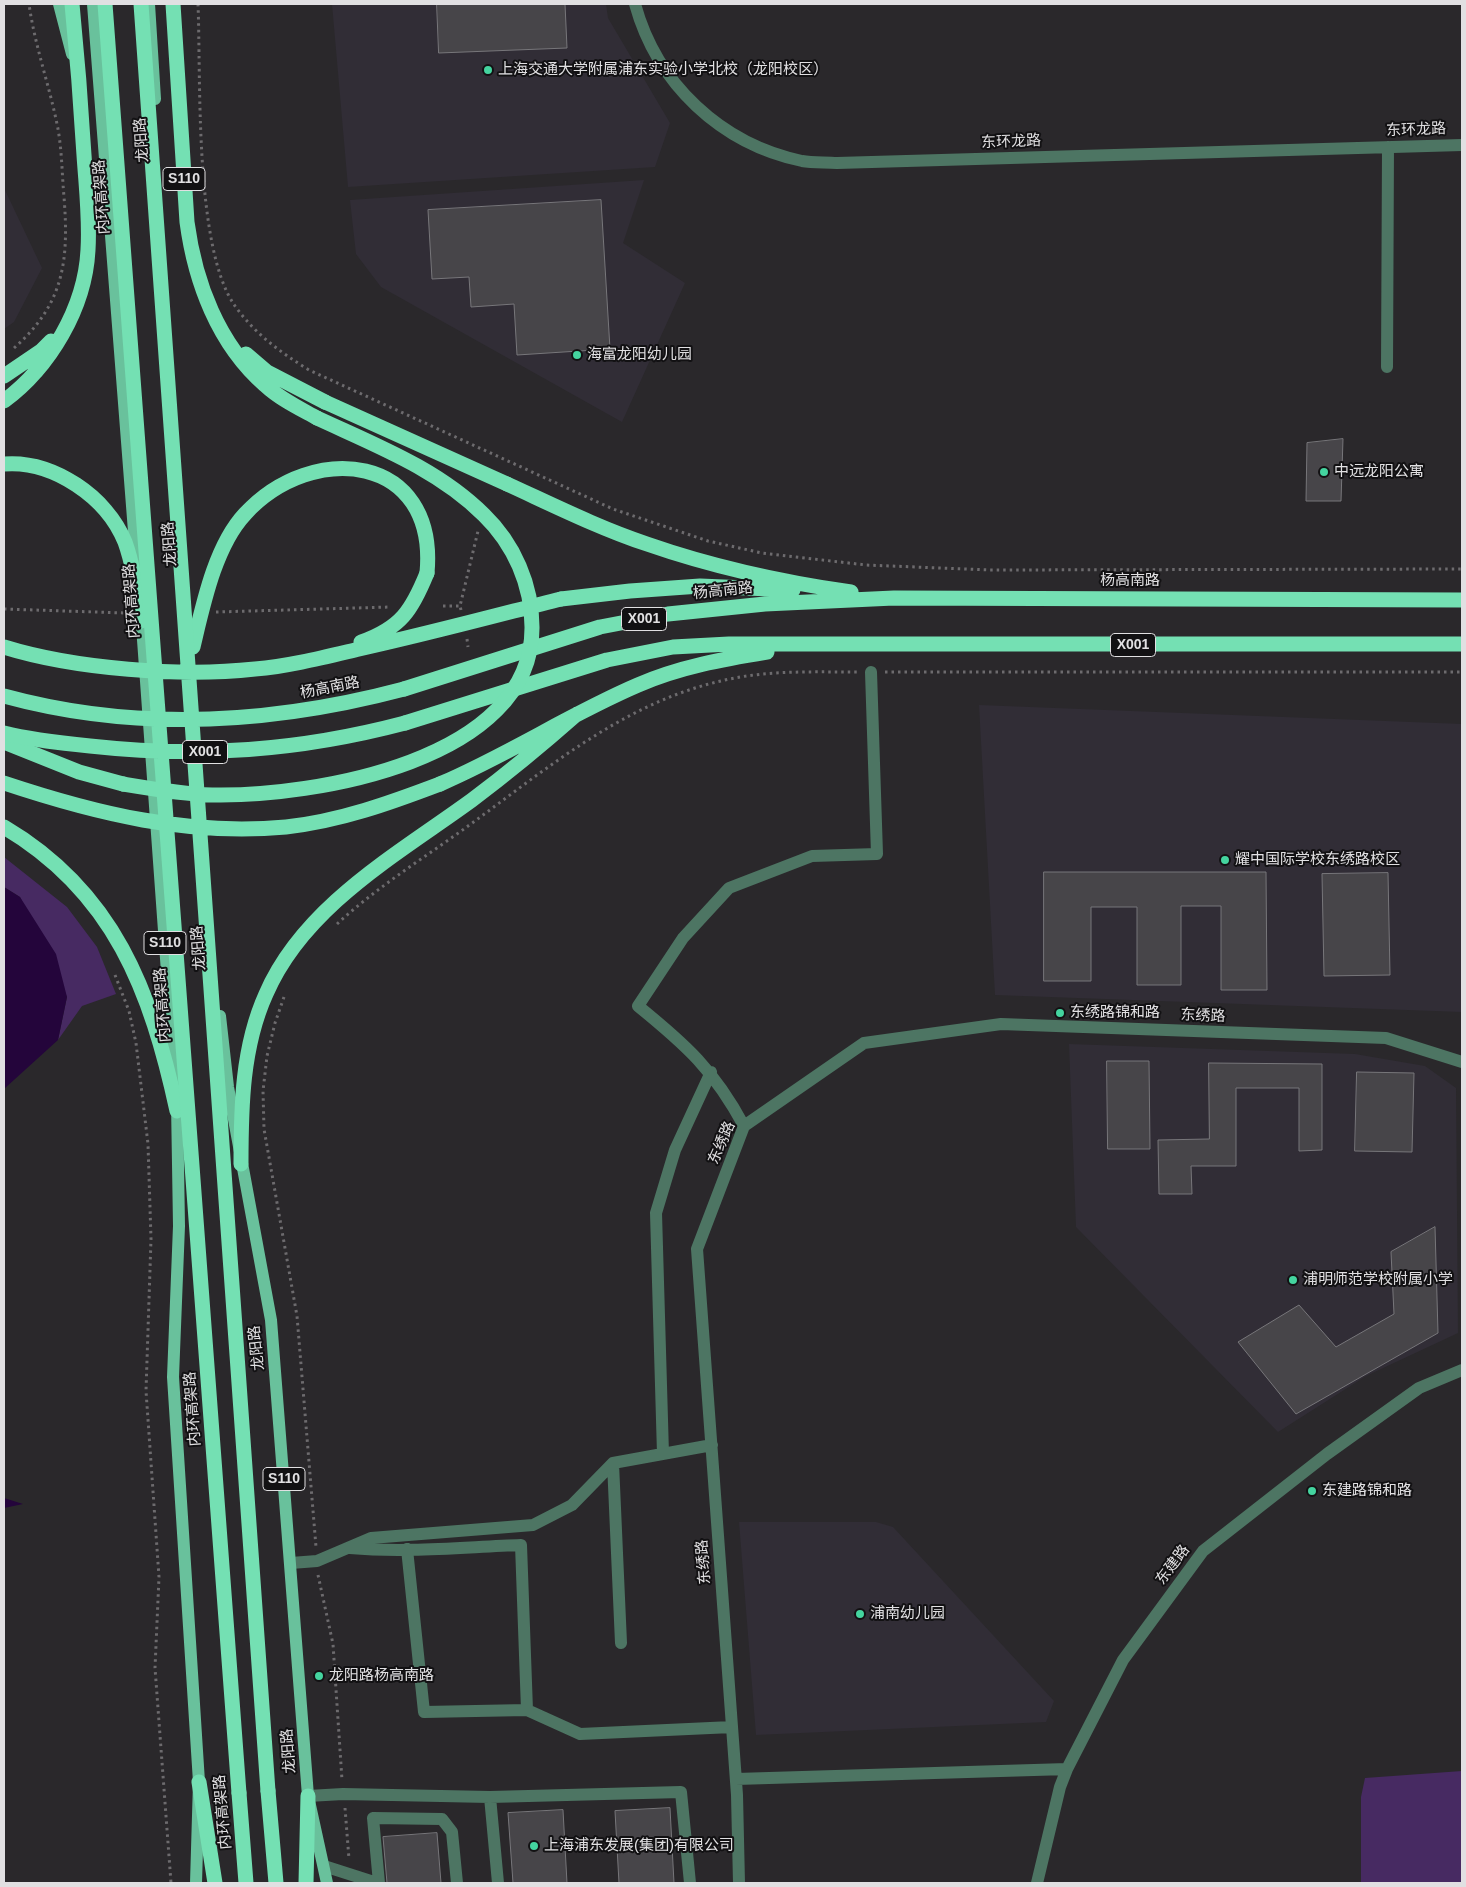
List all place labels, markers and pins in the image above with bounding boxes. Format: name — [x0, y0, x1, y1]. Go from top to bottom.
place label: 上海交通大学附属浦东实验小学北校（龙阳校区） — [498, 61, 828, 79]
marker: 上海交通大学附属浦东实验小学北校（龙阳校区） — [482, 64, 494, 76]
place label: 海富龙阳幼儿园 — [587, 346, 692, 364]
marker: 海富龙阳幼儿园 — [571, 349, 583, 361]
place label: 中远龙阳公寓 — [1334, 463, 1424, 481]
marker: 中远龙阳公寓 — [1318, 466, 1330, 478]
place label: 耀中国际学校东绣路校区 — [1235, 851, 1400, 869]
marker: 耀中国际学校东绣路校区 — [1219, 854, 1231, 866]
place label: 东绣路锦和路 — [1070, 1004, 1160, 1022]
marker: 东绣路锦和路 — [1054, 1007, 1066, 1019]
place label: 浦明师范学校附属小学 — [1303, 1271, 1453, 1289]
marker: 浦明师范学校附属小学 — [1287, 1274, 1299, 1286]
place label: 东建路锦和路 — [1322, 1482, 1412, 1500]
marker: 东建路锦和路 — [1306, 1485, 1318, 1497]
place label: 浦南幼儿园 — [870, 1605, 945, 1623]
marker: 浦南幼儿园 — [854, 1608, 866, 1620]
place label: 龙阳路杨高南路 — [329, 1667, 434, 1685]
marker: 龙阳路杨高南路 — [313, 1670, 325, 1682]
place label: 上海浦东发展(集团)有限公司 — [544, 1837, 734, 1855]
marker: 上海浦东发展(集团)有限公司 — [528, 1840, 540, 1852]

